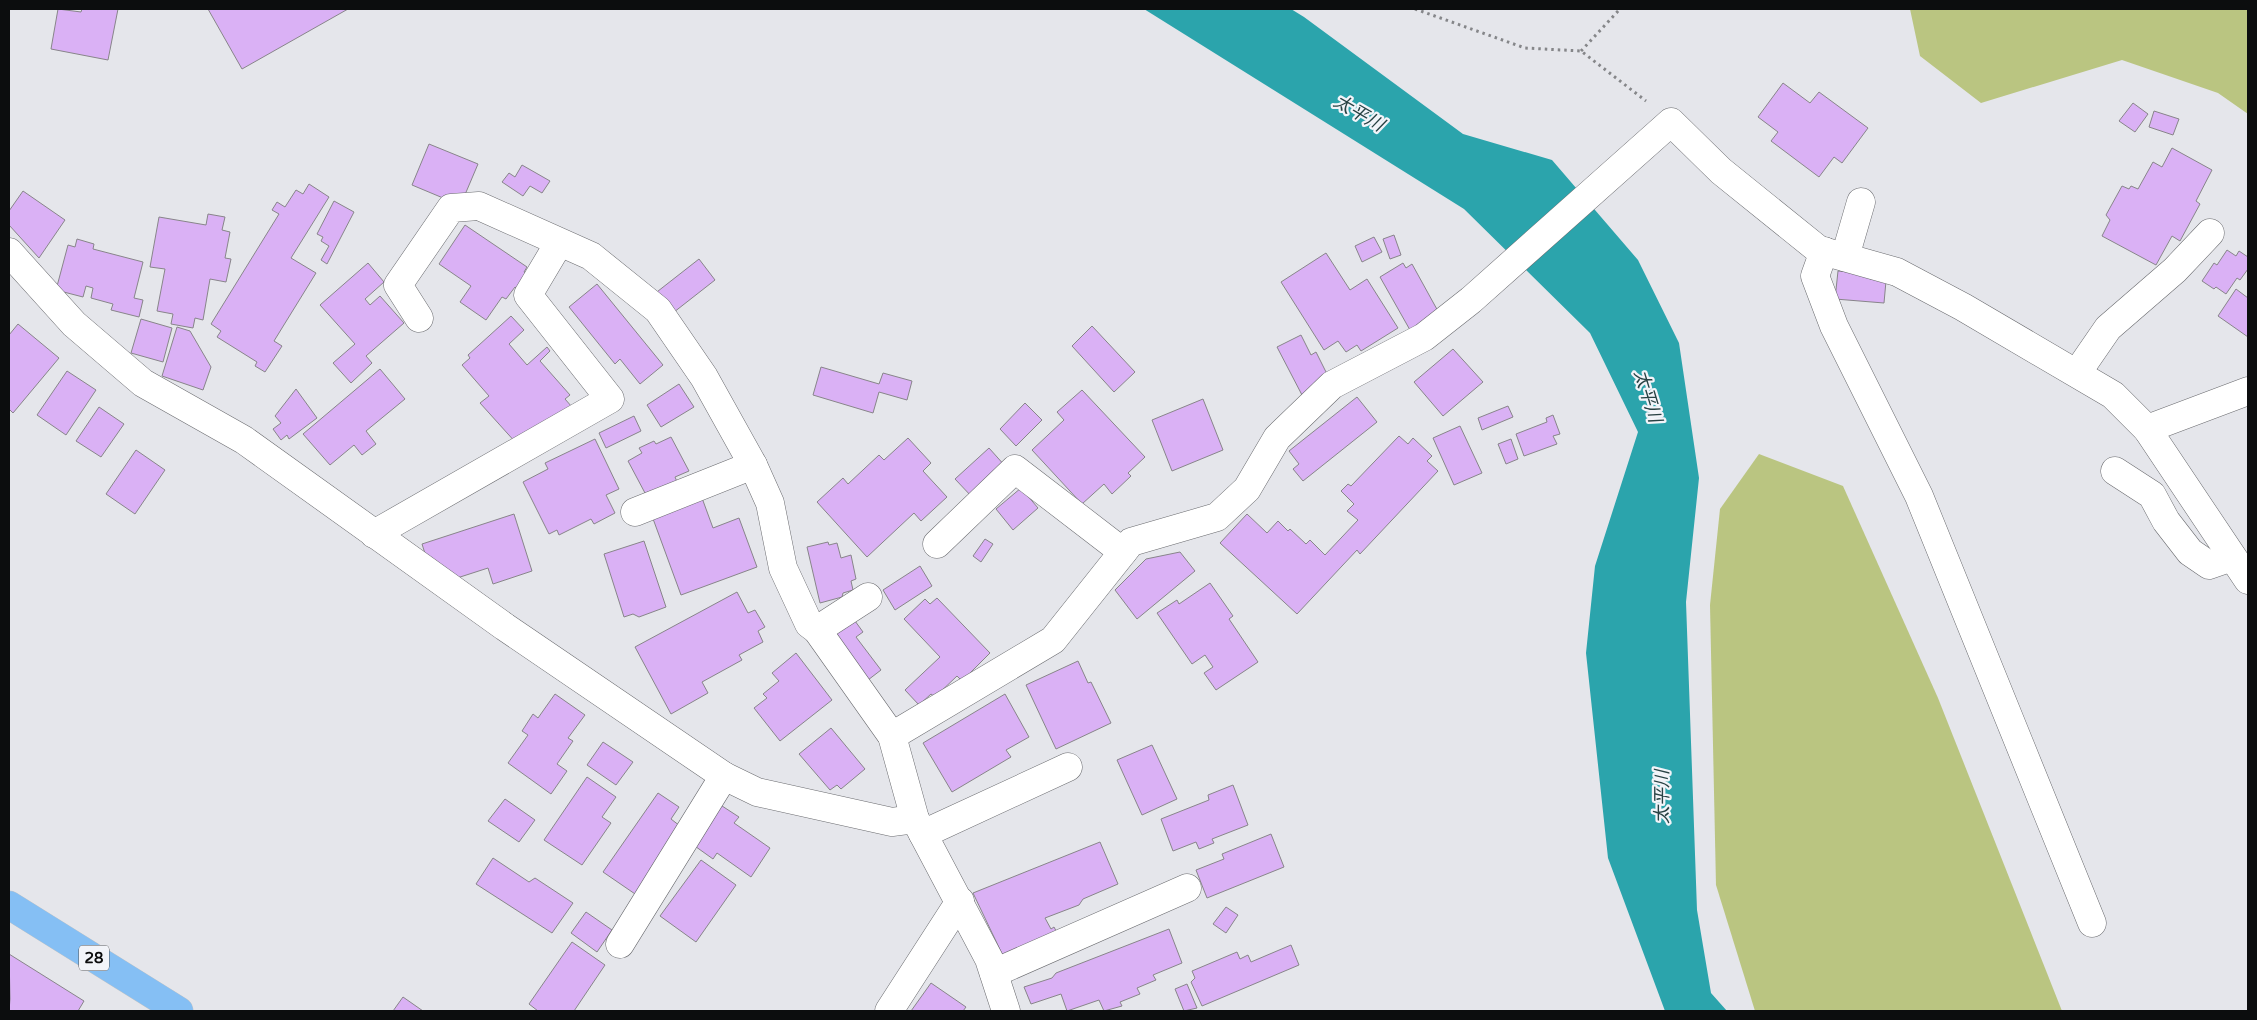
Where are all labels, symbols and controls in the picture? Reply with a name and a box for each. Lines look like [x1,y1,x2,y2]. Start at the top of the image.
water label: 太平川 [1330,90,1390,137]
water label: 太平川 [1630,367,1667,427]
water label: 太平川 [1651,768,1673,824]
road number: 28 [79,946,109,970]

